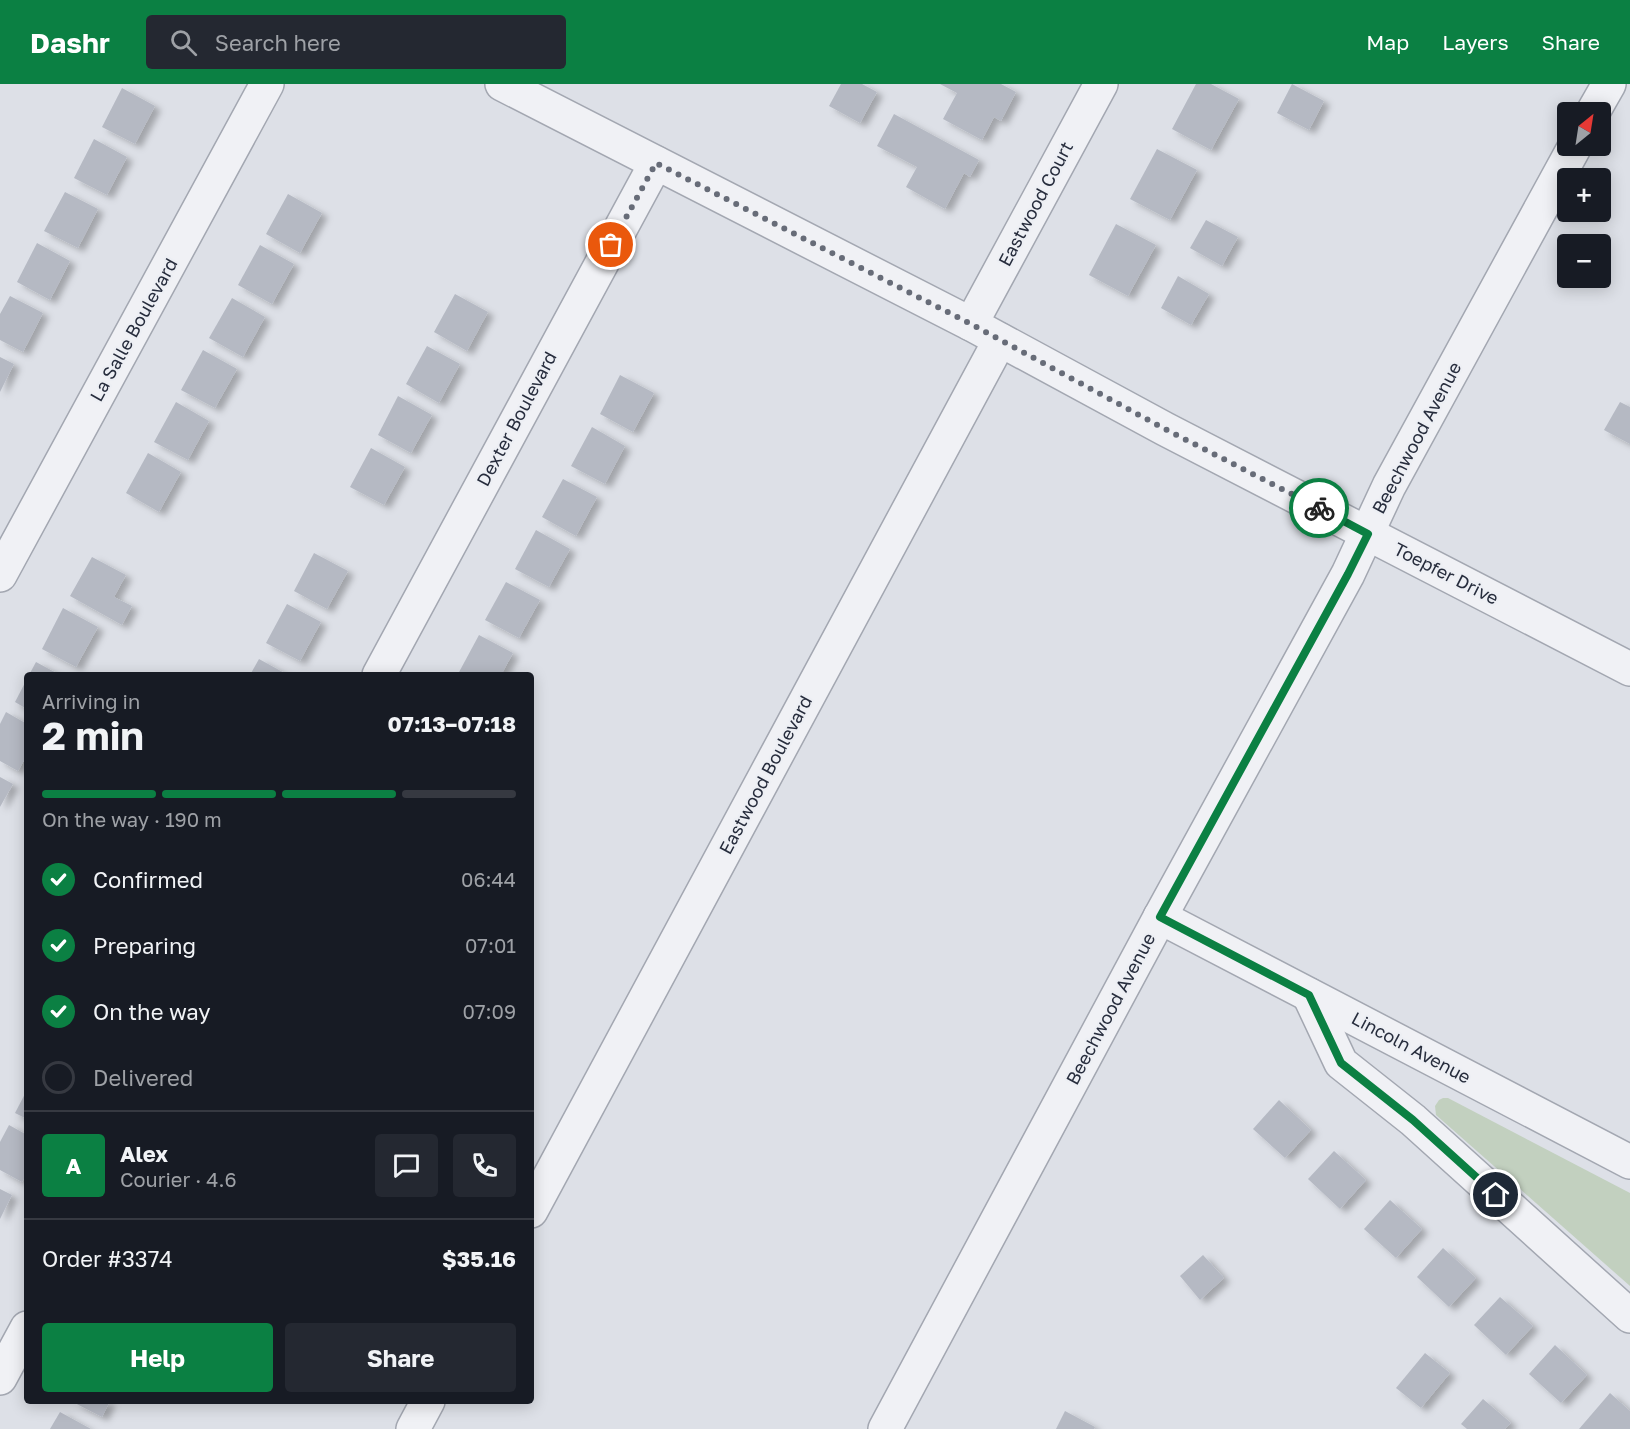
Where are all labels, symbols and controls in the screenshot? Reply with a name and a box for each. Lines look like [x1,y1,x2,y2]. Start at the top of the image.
search box [146,15,566,69]
text: Dashr [30,26,110,59]
icon: search [167,26,200,59]
text: Search here [215,29,341,56]
text: Map [1366,29,1409,55]
text: Layers [1442,29,1509,55]
text: Share [1542,29,1600,55]
north arrow [1557,102,1611,156]
map controls [1557,102,1611,288]
street label: Eastwood Court [993,137,1077,270]
button: + [1557,168,1611,222]
pin [585,219,636,270]
icon: bag [594,228,627,261]
button: − [1557,234,1611,288]
street label: La Salle Boulevard [85,254,182,405]
street label: Dexter Boulevard [471,348,561,490]
street label: Beechwood Avenue [1367,358,1465,517]
courier [1289,478,1349,538]
icon: bike [1303,492,1336,525]
street label: Toepfer Drive [1390,537,1503,609]
text: Arriving in [42,689,140,713]
street label: Eastwood Boulevard [714,691,816,858]
text: 07:13–07:18 [388,710,516,737]
text: 2 min [42,712,144,759]
text: On the way · 190 m [42,807,222,831]
icon: check [42,863,75,896]
text: Confirmed [93,866,203,893]
text: 06:44 [461,867,516,891]
icon: check [42,929,75,962]
street label: Beechwood Avenue [1061,929,1159,1088]
text: Preparing [93,932,196,959]
text: 07:01 [465,933,516,957]
icon: check [42,995,75,1028]
text: On the way [93,998,211,1025]
text: 07:09 [463,999,516,1023]
street label: Lincoln Avenue [1348,1007,1475,1088]
text: Delivered [93,1064,193,1091]
button: chat [375,1134,438,1197]
button: phone [453,1134,516,1197]
text: Alex [120,1140,168,1167]
text: A [66,1152,81,1179]
text: Courier · 4.6 [120,1167,237,1191]
pin [1470,1169,1521,1220]
icon: home [1479,1178,1512,1211]
text: Order #3374 [42,1245,173,1272]
text: $35.16 [442,1245,516,1272]
button: Help [42,1323,273,1392]
button: Share [285,1323,516,1392]

